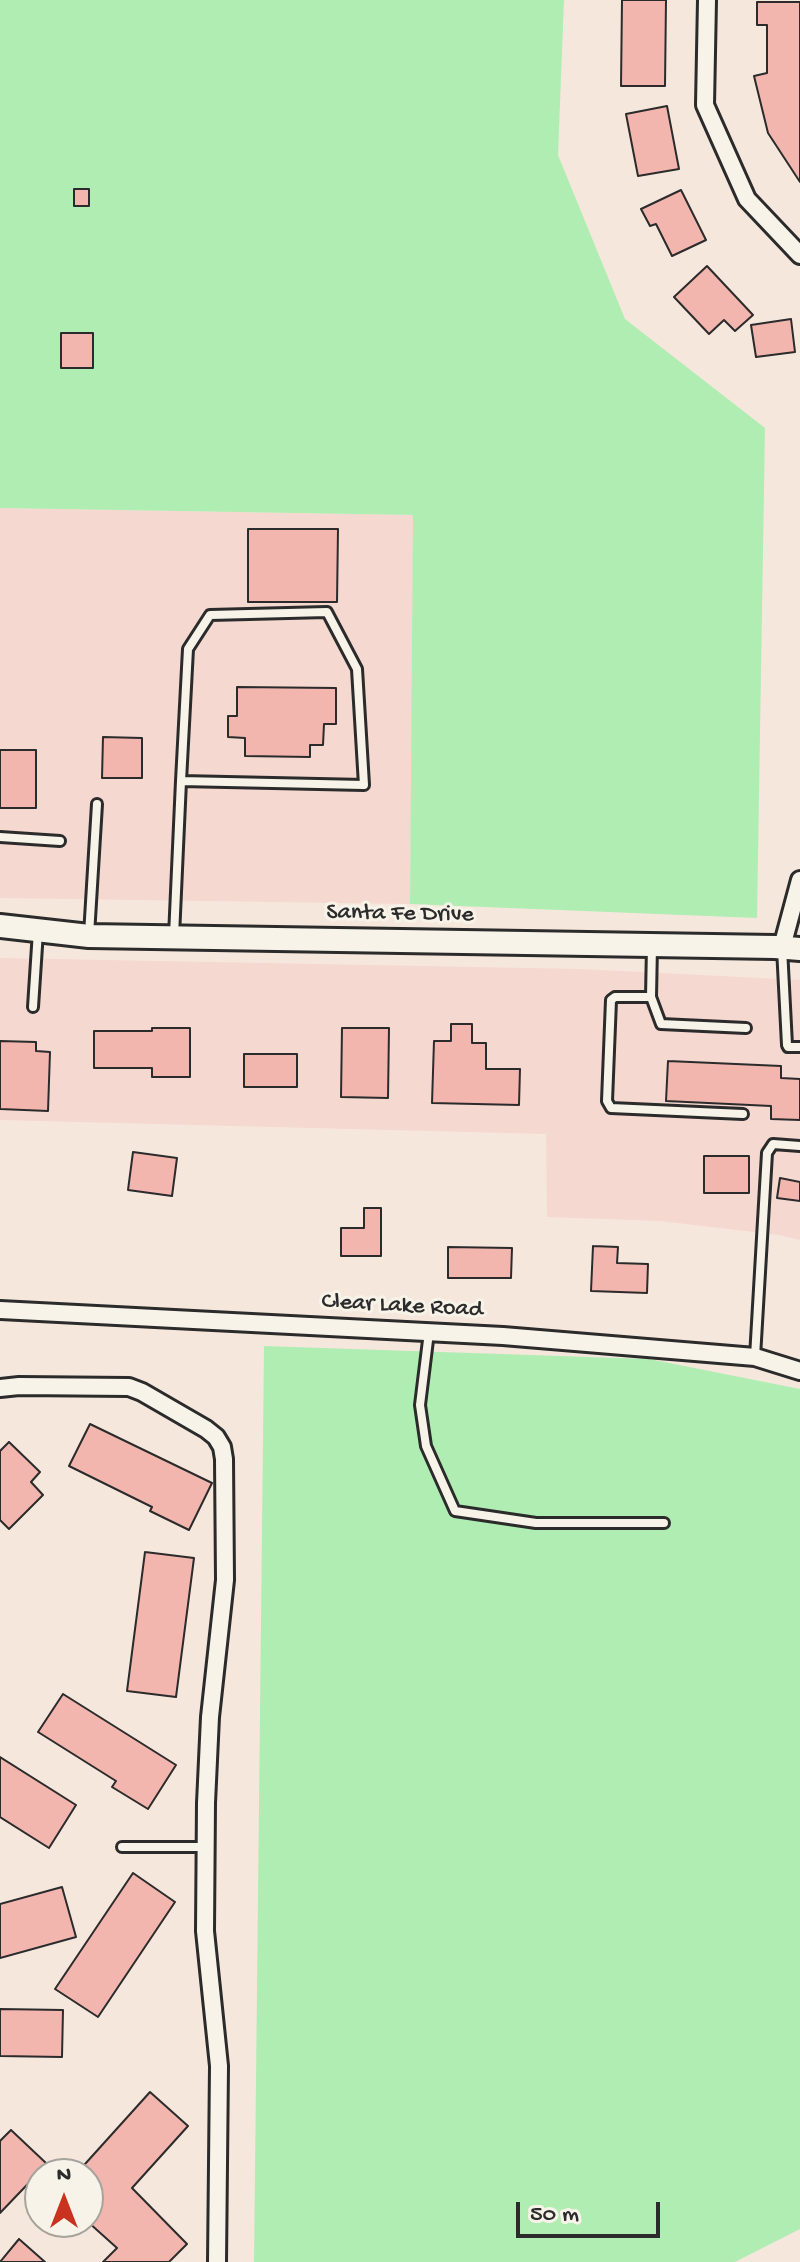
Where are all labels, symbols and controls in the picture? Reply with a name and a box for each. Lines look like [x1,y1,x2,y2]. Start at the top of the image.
street label: Santa Fe Drive [326,899,474,931]
street label: Clear Lake Road [321,1288,483,1326]
north arrow [24,2158,104,2238]
text: N [57,2163,71,2189]
scale bar [520,2186,664,2236]
text: 50 m [530,2201,579,2230]

